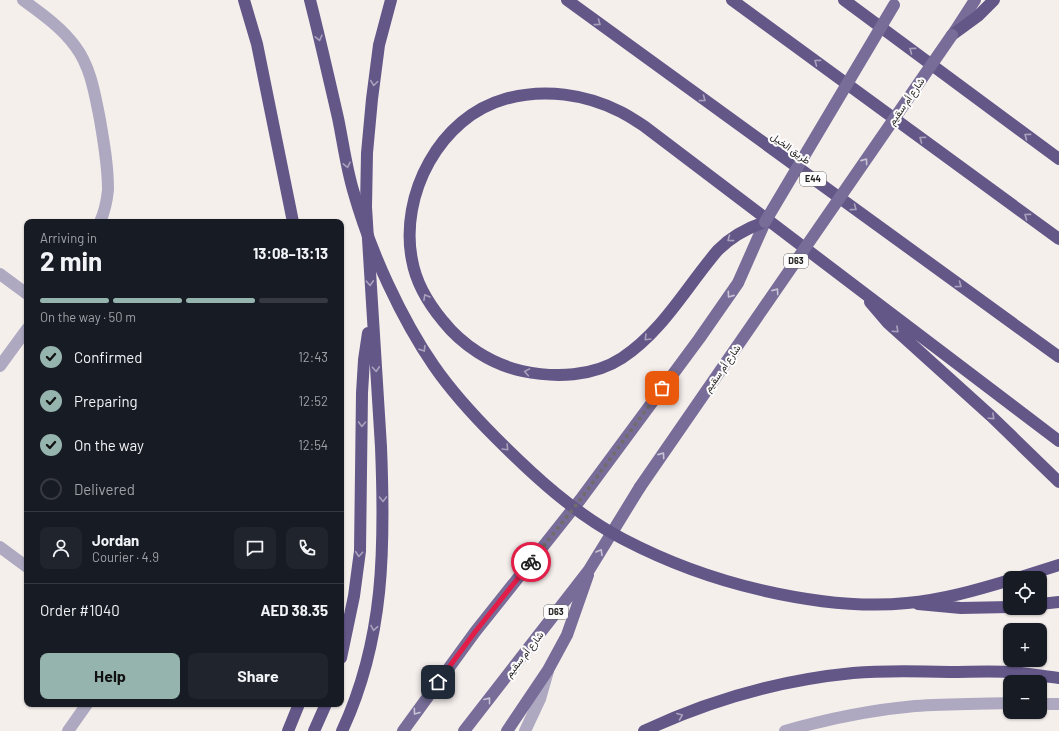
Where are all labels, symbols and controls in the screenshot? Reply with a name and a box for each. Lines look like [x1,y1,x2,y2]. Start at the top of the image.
one-way arrow [594,18,601,25]
one-way arrow [314,34,323,41]
one-way arrow [909,48,916,55]
one-way arrow [815,60,822,67]
street label: شارع أم سقيم [885,75,928,128]
one-way arrow [370,80,379,86]
one-way arrow [699,94,706,101]
street label: طريق الخيل [768,130,813,167]
one-way arrow [1025,134,1032,141]
one-way arrow [920,137,927,144]
one-way arrow [860,158,867,165]
one-way arrow [343,162,351,168]
road number: E44 [800,172,826,186]
one-way arrow [850,204,857,211]
one-way arrow [1025,213,1032,220]
text: Arriving in [40,230,97,246]
one-way arrow [728,234,735,241]
text: 13:08–13:13 [253,244,328,262]
text: 2 min [40,245,102,276]
road number: D63 [784,254,808,268]
one-way arrow [366,280,375,286]
one-way arrow [955,280,962,288]
one-way arrow [771,288,778,295]
one-way arrow [728,290,735,297]
one-way arrow [424,294,431,301]
text: On the way · 50 m [40,309,136,325]
one-way arrow [891,326,899,333]
one-way arrow [644,333,652,341]
street label: شارع أم سقيم [701,342,744,395]
one-way arrow [418,345,425,352]
icon: check [40,346,62,368]
text: Confirmed [74,348,142,366]
text: 12:43 [298,349,328,365]
one-way arrow [371,366,380,372]
one-way arrow [524,368,530,377]
pin [645,371,679,405]
icon: bag [651,377,673,399]
icon: check [40,390,62,412]
text: Preparing [74,392,138,410]
text: 12:52 [298,393,328,409]
one-way arrow [987,413,995,420]
one-way arrow [358,421,366,427]
icon: check [40,434,62,456]
text: On the way [74,436,144,454]
text: 12:54 [298,437,328,453]
one-way arrow [501,443,509,451]
one-way arrow [657,452,665,459]
text: Delivered [74,480,135,498]
one-way arrow [379,496,387,502]
button: person [40,527,82,569]
button: chat [234,527,276,569]
button: phone [286,527,328,569]
text: Jordan [92,531,139,549]
courier [511,542,551,582]
text: Courier · 4.9 [92,549,159,565]
one-way arrow [595,549,603,556]
one-way arrow [355,551,364,557]
icon: bike [520,551,542,573]
map controls [1003,571,1047,719]
button: locate [1003,571,1047,615]
text: Order #1040 [40,601,120,619]
text: AED 38.35 [260,601,328,619]
road number: D63 [544,605,568,619]
button: + [1003,623,1047,667]
one-way arrow [371,625,379,631]
street label: شارع أم سقيم [502,628,547,680]
button: Help [40,653,180,699]
button: Share [188,653,328,699]
pin [421,665,455,699]
icon: home [427,671,449,693]
button: − [1003,675,1047,719]
one-way arrow [483,698,490,705]
one-way arrow [414,708,421,715]
one-way arrow [677,712,684,720]

